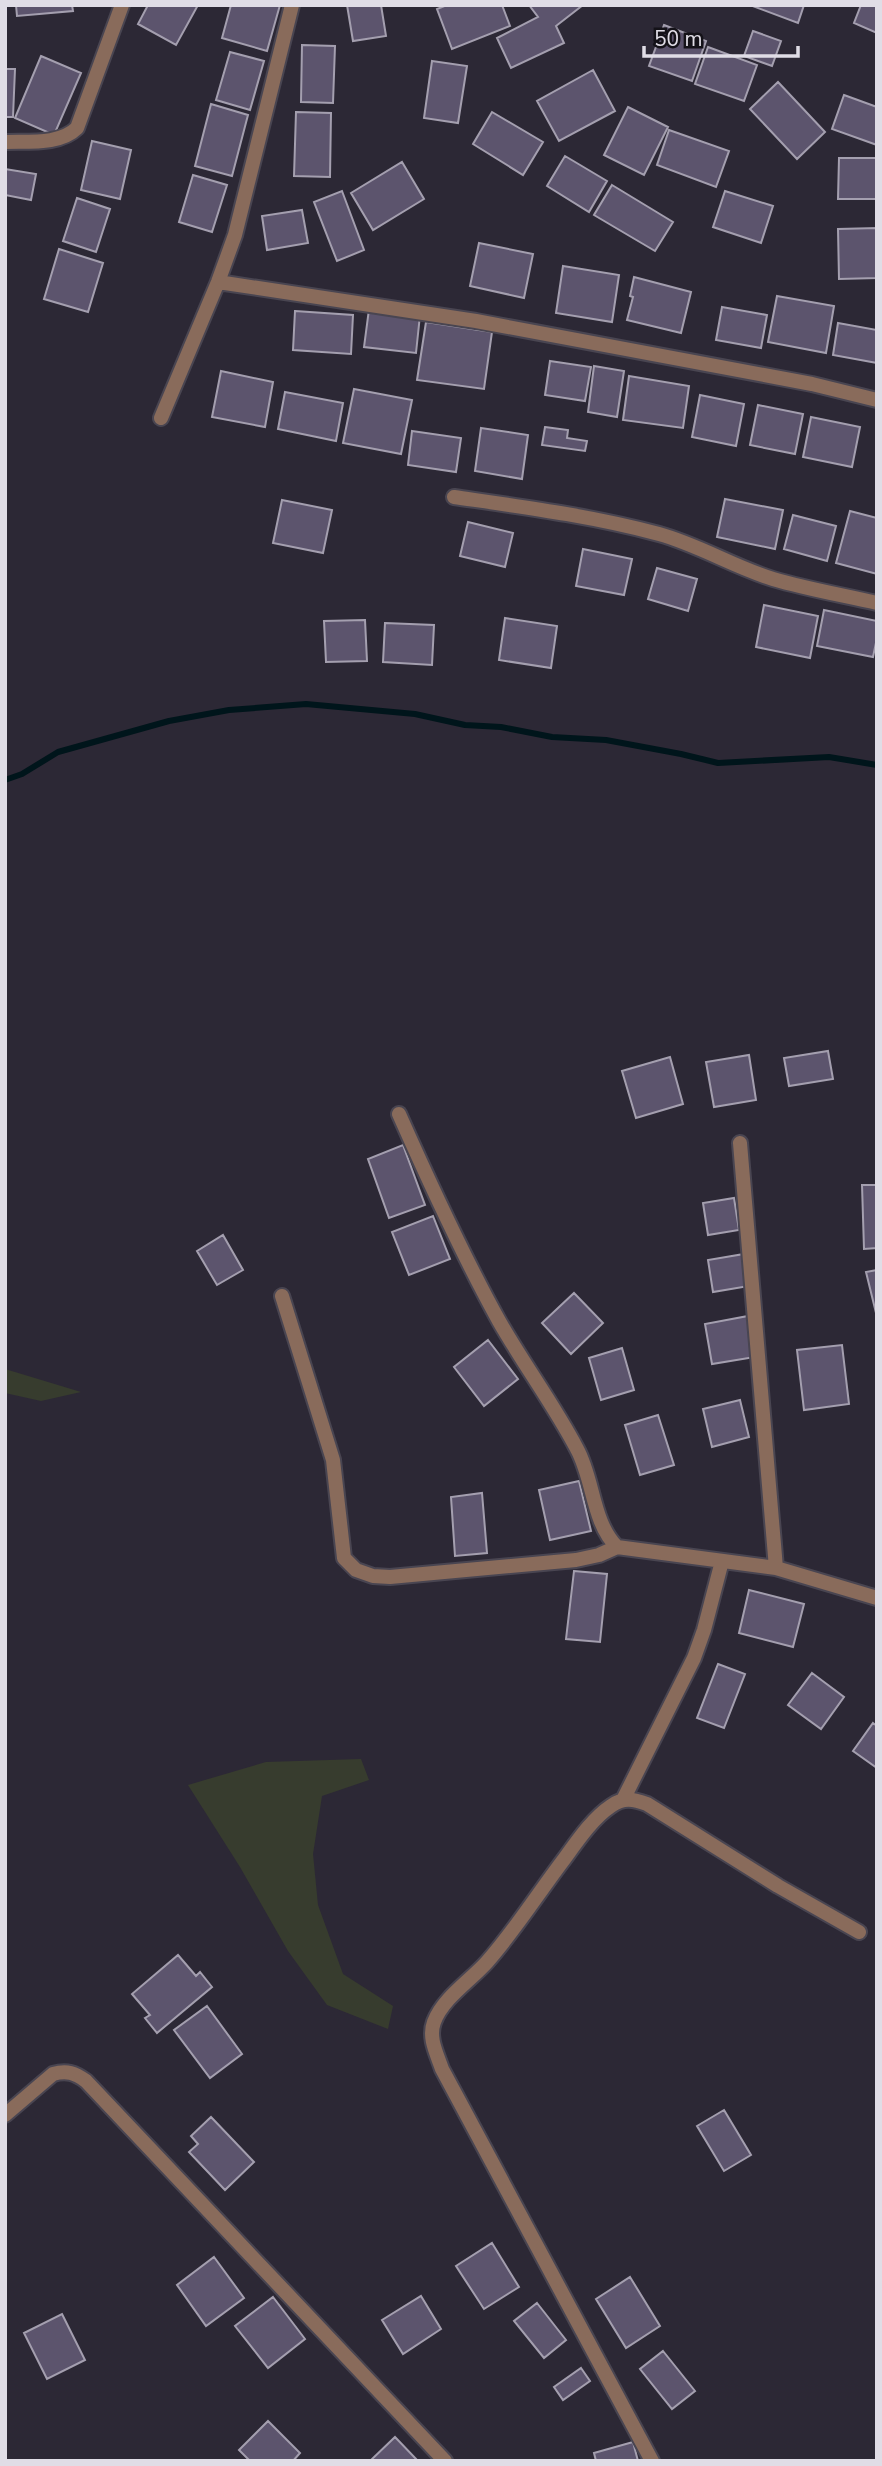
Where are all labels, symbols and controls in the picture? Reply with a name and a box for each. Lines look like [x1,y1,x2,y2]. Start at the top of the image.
scale bar [644,14,798,58]
text: 50 m [654,25,703,53]

